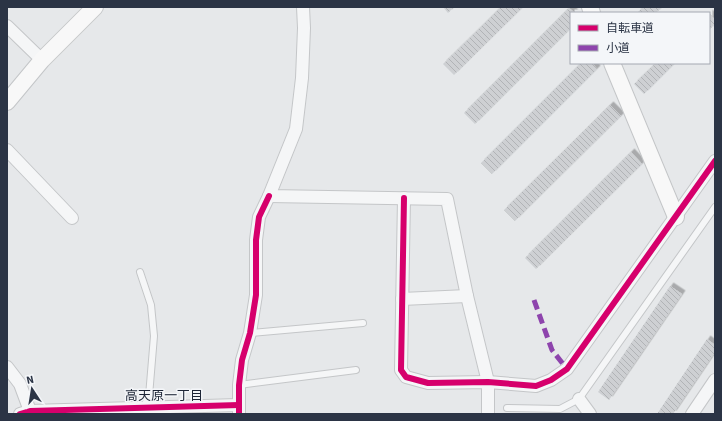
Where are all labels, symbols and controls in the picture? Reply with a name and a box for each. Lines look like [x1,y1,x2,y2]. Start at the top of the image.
legend [570,12,710,64]
text: 自転車道 [606,20,654,37]
text: 小道 [606,40,630,57]
north arrow [12,369,52,409]
text: N [25,372,35,388]
district label: 高天原一丁目 [125,387,203,405]

